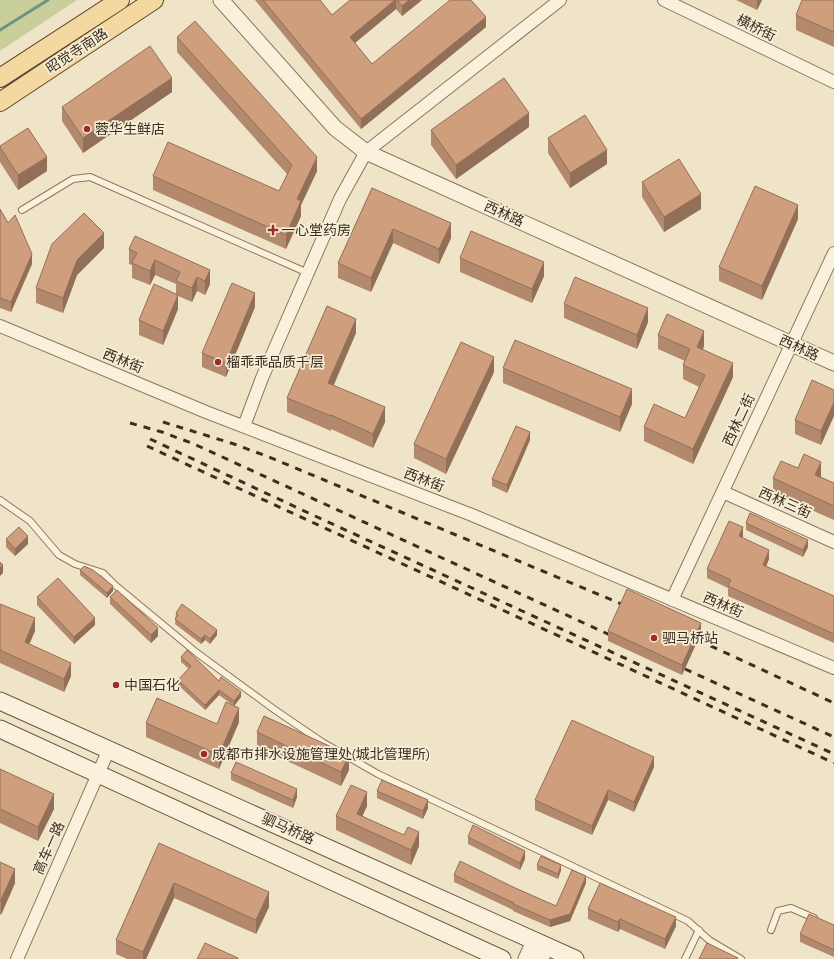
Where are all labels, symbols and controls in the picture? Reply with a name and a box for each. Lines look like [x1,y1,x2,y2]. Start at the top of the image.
street label: 横桥街 [733,11,779,45]
street label: 昭觉寺南路 [43,25,111,77]
place label: 蓉华生鲜店 [95,121,165,138]
marker: 蓉华生鲜店 [82,124,92,134]
street label: 西林路 [481,198,527,230]
place label: 一心堂药房 [281,222,351,239]
marker: 一心堂药房 [268,225,278,235]
street label: 西林路 [776,332,822,364]
street label: 西林街 [100,345,146,377]
place label: 榴乖乖品质千层 [226,354,324,371]
marker: 榴乖乖品质千层 [213,357,223,367]
street label: 西林二街 [719,391,759,449]
street label: 西林街 [401,465,447,495]
street label: 西林三街 [756,484,814,522]
street label: 西林街 [700,589,746,621]
place label: 驷马桥站 [662,630,718,647]
marker: 驷马桥站 [649,633,659,643]
place label: 中国石化 [124,677,180,694]
marker: 中国石化 [111,680,121,690]
place label: 成都市排水设施管理处(城北管理所) [212,746,430,763]
marker: 成都市排水设施管理处(城北管理所) [199,749,209,759]
street label: 驷马桥路 [259,810,317,848]
street label: 高车一路 [30,819,68,877]

